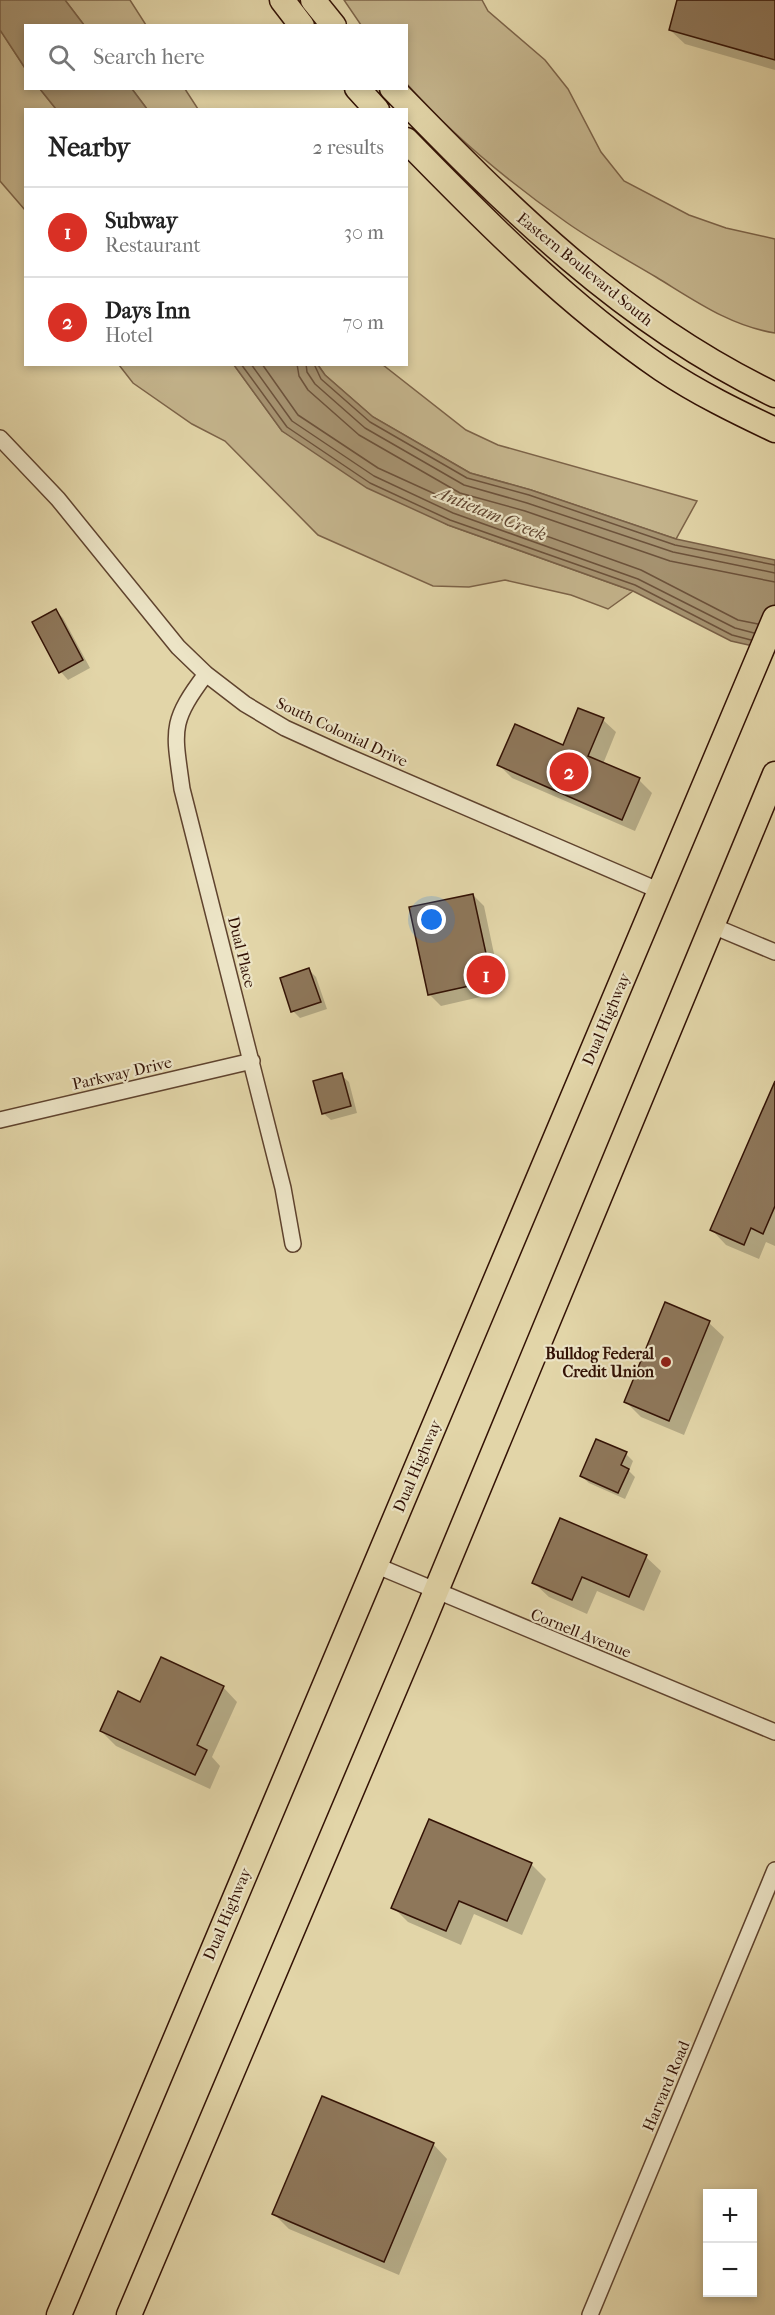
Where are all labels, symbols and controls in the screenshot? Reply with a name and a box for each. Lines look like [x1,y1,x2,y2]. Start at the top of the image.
search box [24,24,408,90]
icon: search [45,41,78,74]
text: Search here [93,44,205,70]
text: Nearby [48,132,130,163]
text: 2 results [313,136,384,159]
text: Subway [105,208,177,234]
street label: Eastern Boulevard South [513,208,657,330]
text: 1 [64,221,71,244]
text: 30 m [344,221,384,244]
text: Restaurant [105,234,201,257]
text: Days Inn [105,298,190,324]
text: 2 [62,311,73,334]
text: 70 m [342,311,384,334]
text: Hotel [105,324,153,347]
water label: Antietam Creek [431,481,550,546]
street label: South Colonial Drive [273,693,411,771]
pin: 2 [550,750,588,794]
your location [417,905,446,934]
street label: Dual Place [224,914,260,990]
pin: 1 [466,952,506,998]
street label: Dual Highway [578,970,634,1068]
street label: Parkway Drive [70,1052,174,1094]
place label: Bulldog Federal Credit Union [545,1344,655,1381]
marker: Bulldog Federal Credit Union [659,1355,673,1369]
street label: Dual Highway [389,1417,445,1515]
street label: Cornell Avenue [528,1604,634,1662]
street label: Dual Highway [199,1865,255,1963]
street label: Harvard Road [638,2038,694,2134]
map controls [703,2189,757,2297]
button: + [703,2189,757,2243]
button: − [703,2243,757,2297]

